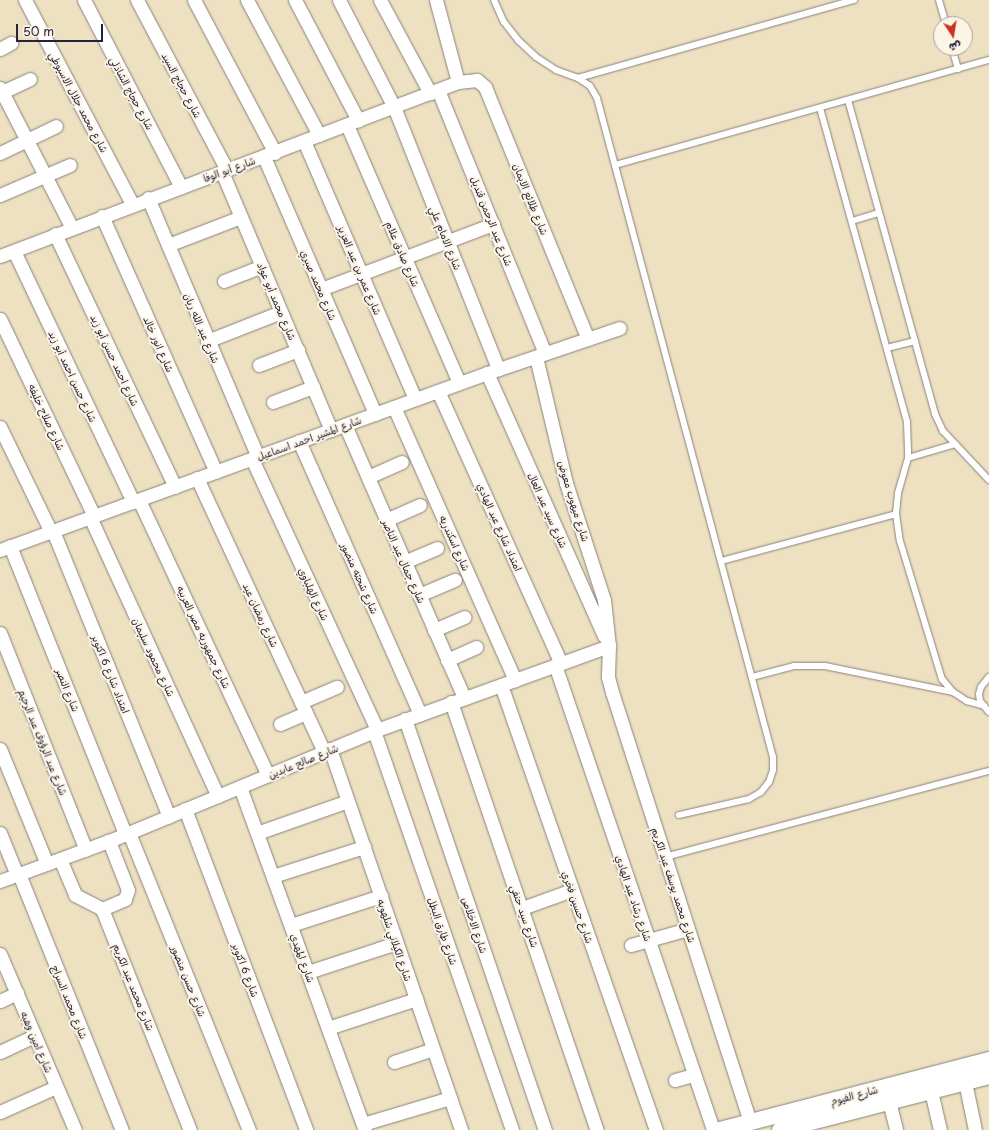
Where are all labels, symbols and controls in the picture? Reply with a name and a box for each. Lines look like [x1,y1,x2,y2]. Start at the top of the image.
scale bar [18,16,105,42]
north arrow [933,16,973,56]
text: 50 m [23,22,54,40]
text: ش [948,38,963,57]
street label: شارع محمد جلال الاسيوطي [47,50,111,154]
street label: شارع حجاج السيد [160,50,204,120]
street label: شارع حجاج الشاذلي [108,54,156,132]
street label: شارع أبو الوفا [201,154,257,184]
street label: شارع طلائع الايمان [511,161,551,237]
street label: شارع عبد الرحمن قنديل [469,174,515,268]
street label: شارع الامام علي [428,204,464,272]
street label: شارع صادق علام [384,219,422,289]
street label: شارع عمر بن عبد العزيز [336,224,384,316]
street label: شارع محمد صبري [299,248,339,322]
street label: شارع محمد أبو عواد [255,260,299,342]
street label: شارع عبد الله ريان [182,291,222,365]
street label: شارع احمد حسن أبو زيد [89,312,141,408]
street label: شارع انور خالد [141,314,177,374]
street label: شارع حسن احمد أبو زيد [47,328,99,424]
street label: شارع صلاح خليفه [26,382,68,452]
street label: شارع المشير احمد اسماعيل [255,414,363,462]
street label: شارع ميهوب معوض [556,459,592,543]
street label: شارع سيد عبد العال [526,471,570,549]
street label: امتداد شارع عبد الهادي [475,481,525,573]
street label: شارع اسكندريه [437,513,473,573]
street label: شارع جمال عبد الناصر [380,517,428,605]
street label: شارع شحته منصور [339,540,381,616]
street label: شارع الهلباوي [297,566,331,622]
street label: شارع رمضان عيد [241,581,281,649]
street label: شارع جمهوريه مصر العربيه [175,584,233,690]
street label: شارع محمود سليمان [131,616,177,698]
street label: امتداد شارع 6 اكتوبر [90,633,132,715]
street label: شارع النصر [54,667,82,713]
street label: شارع عبد الرؤوف عبد الرحيم [16,687,70,797]
street label: شارع صالح عابدين [266,742,340,780]
street label: شارع محمد يوسف عبد الكريم [650,826,698,944]
street label: شارع رشاد عبد الهادي [614,853,654,943]
street label: شارع حسين فخري [560,869,596,945]
street label: شارع سيد حنفي [509,883,541,949]
street label: شارع الاخلاص [460,895,490,955]
street label: شارع طارق البطل [426,896,460,966]
street label: شارع الكيلاني شلهوبه [375,897,415,983]
street label: شارع المهدي [289,932,317,984]
street label: شارع محمد عبد الكريم [111,942,157,1032]
street label: شارع 6 اكتوبر [230,942,262,998]
street label: شارع حسن منصور [169,944,209,1018]
street label: شارع محمد السراج [50,963,90,1041]
street label: شارع امين وهبه [19,1010,55,1074]
street label: شارع الفيوم [829,1083,879,1107]

